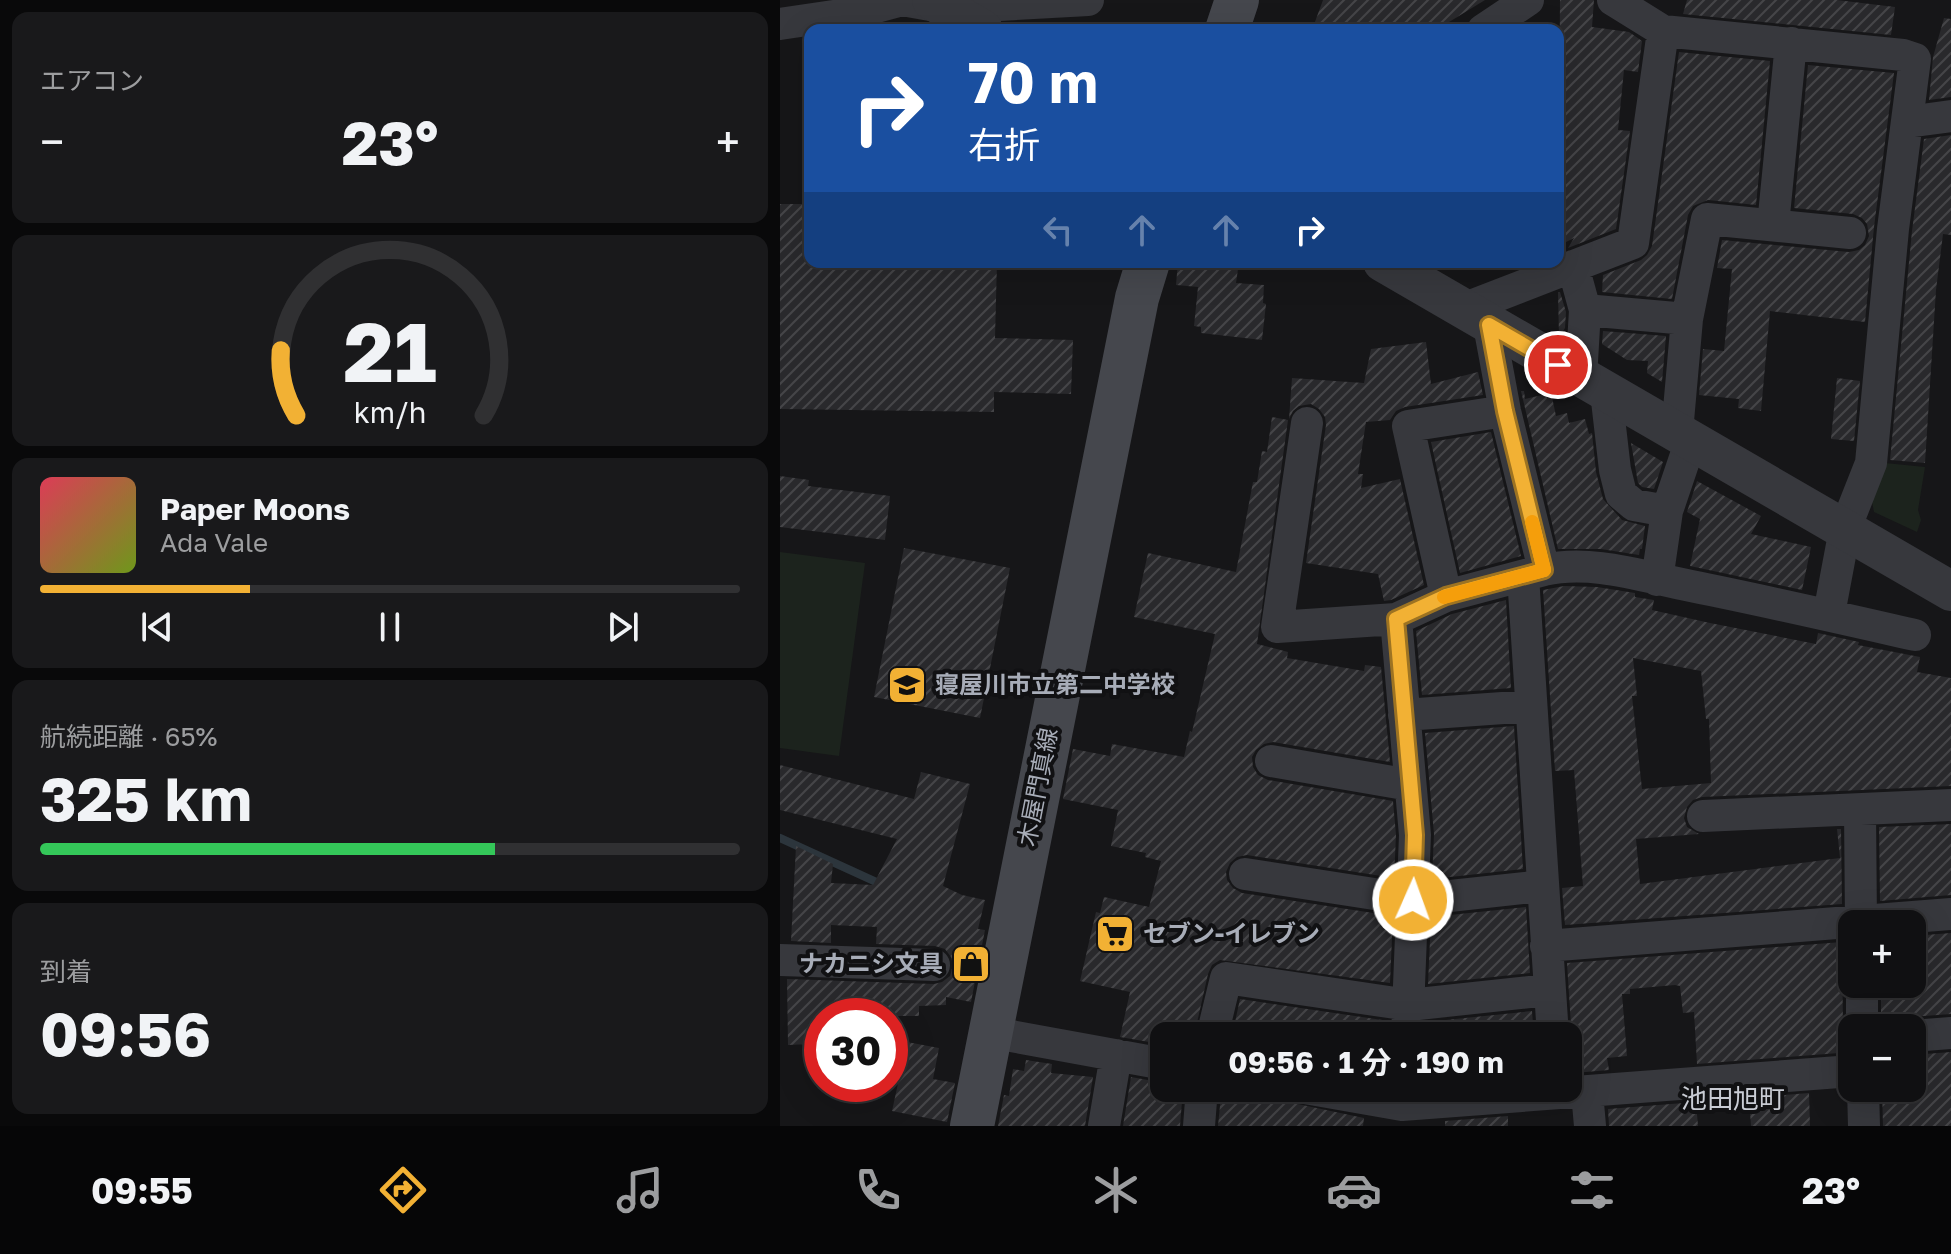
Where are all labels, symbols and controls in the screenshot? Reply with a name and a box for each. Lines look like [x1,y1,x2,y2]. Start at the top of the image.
text: 70 m [968,48,1098,115]
icon: right [836,56,940,160]
text: エアコン [40,65,144,96]
text: 23° [342,106,438,178]
text: − [40,115,64,168]
text: + [716,115,740,168]
text: 右折 [968,123,1040,166]
icon: left [1036,208,1080,252]
icon: ahead [1120,208,1164,252]
icon: ahead [1204,208,1248,252]
icon: right [1288,208,1332,252]
text: 21 [343,300,437,400]
pin [1524,331,1592,399]
icon: arrive [1536,343,1580,387]
text: km/h [354,395,426,429]
text: Paper Moons [160,491,350,527]
text: Ada Vale [160,527,268,558]
icon: previous [135,605,179,649]
icon: pause [368,605,412,649]
icon: next [601,605,645,649]
school or university icon: 寝屋川市立第二中学校 [886,664,928,706]
place label: 寝屋川市立第二中学校 [935,669,1175,698]
text: 航続距離 · 65% [40,721,217,752]
street label: 木屋門真線 [1011,725,1062,848]
text: 325 km [40,762,252,834]
position arrow [1371,858,1455,942]
map controls [1838,910,1926,1102]
button: + [1838,910,1926,998]
supermarket icon: セブン-イレブン [1094,913,1136,955]
place label: セブン-イレブン [1143,918,1320,947]
shop icon: ナカニシ文具 [950,943,992,985]
place label: ナカニシ文具 [799,948,943,977]
text: 到着 [40,956,92,987]
text: 09:56 [40,997,211,1069]
speed limit sign: 30 [804,998,908,1102]
button: − [1838,1014,1926,1102]
text: 09:56 · 1 分 · 190 m [1228,1044,1504,1080]
district label: 池田旭町 [1681,1083,1785,1114]
icon: directions [375,1162,431,1218]
icon: music [612,1162,668,1218]
icon: phone [850,1162,906,1218]
icon: climate [1088,1162,1144,1218]
icon: car [1326,1162,1382,1218]
icon: filters [1564,1162,1620,1218]
text: 09:55 [91,1169,193,1212]
text: 23° [1802,1169,1860,1212]

